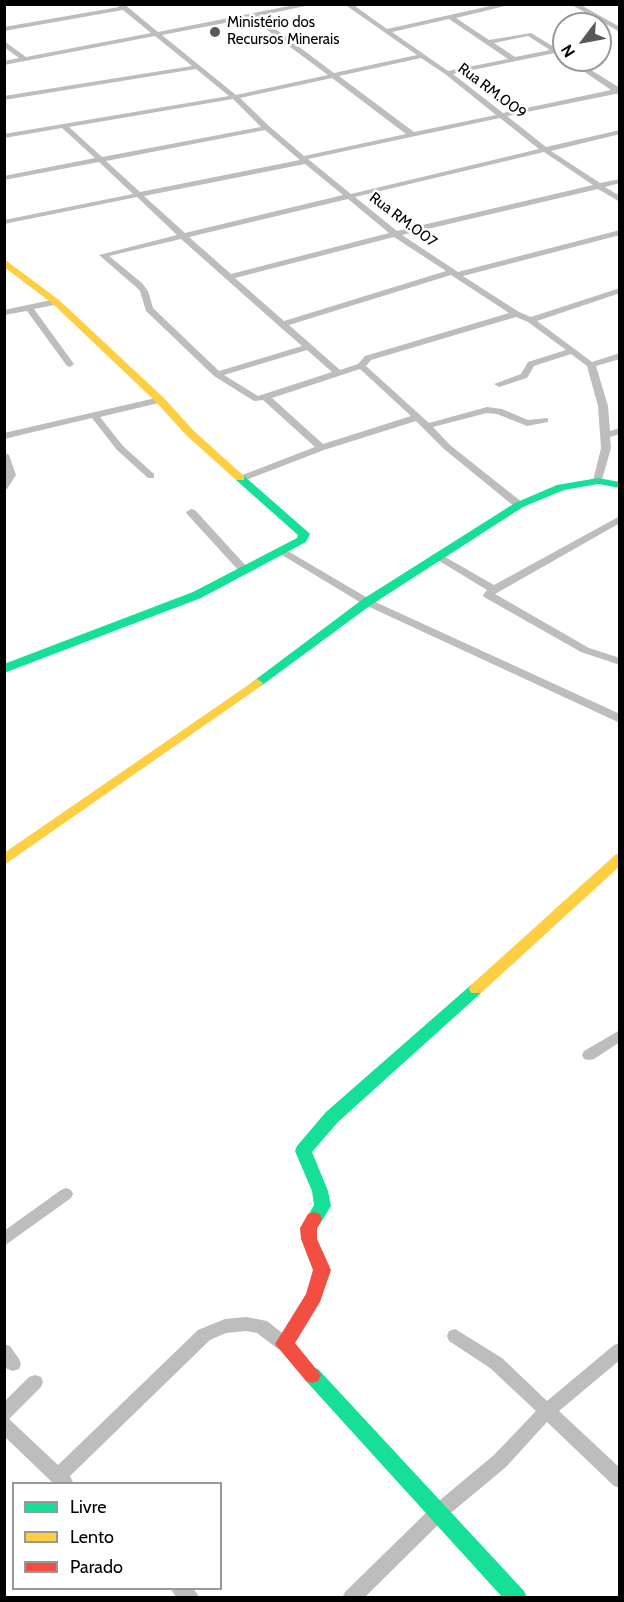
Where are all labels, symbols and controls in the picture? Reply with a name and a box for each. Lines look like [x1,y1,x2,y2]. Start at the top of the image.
north arrow [552,12,612,72]
place label: Ministério dos Recursos Minerais [227,14,339,49]
marker: Ministério dos Recursos Minerais [208,25,222,39]
text: N [557,41,579,61]
street label: Rua RM.009 [454,59,530,123]
street label: Rua RM.007 [366,189,440,251]
legend [12,1482,222,1590]
text: Livre [70,1496,106,1518]
text: Lento [70,1526,114,1548]
text: Parado [70,1556,123,1578]

